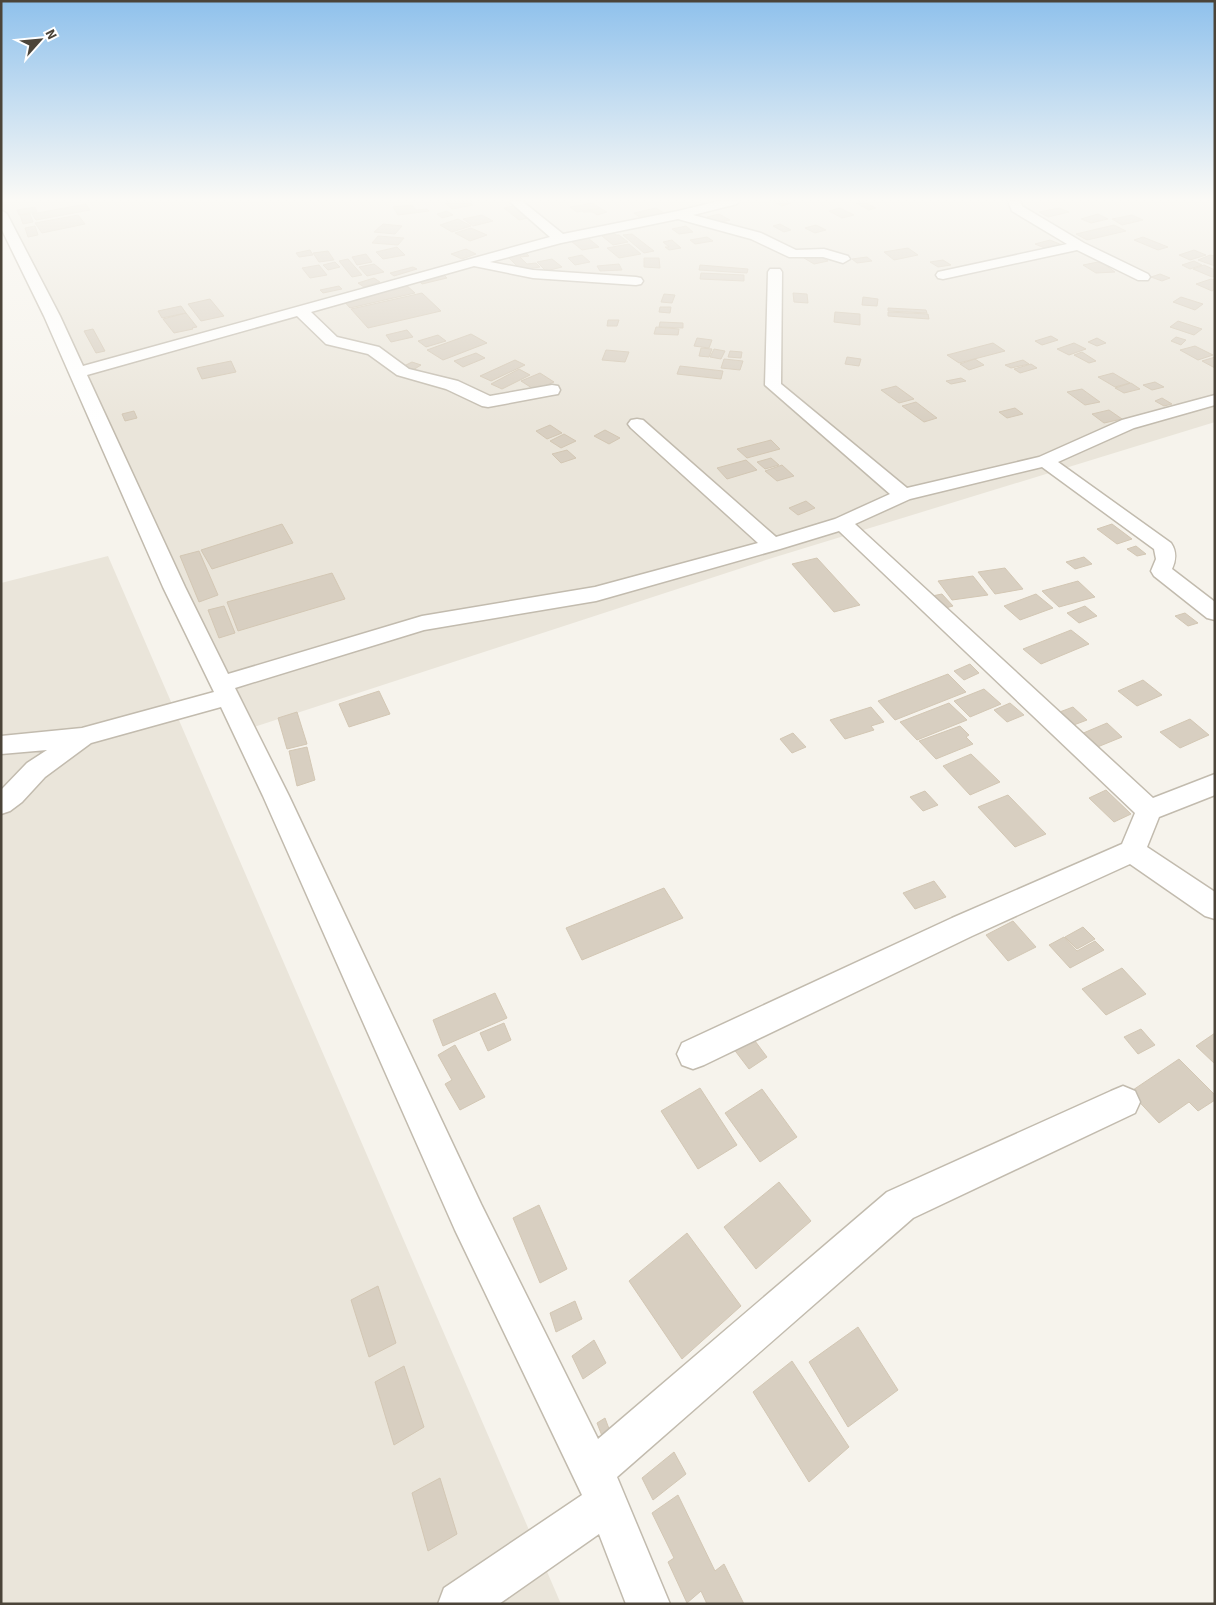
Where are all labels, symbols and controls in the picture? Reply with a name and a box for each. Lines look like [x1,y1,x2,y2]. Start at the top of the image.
north arrow [15,15,65,65]
text: N [40,26,62,43]

